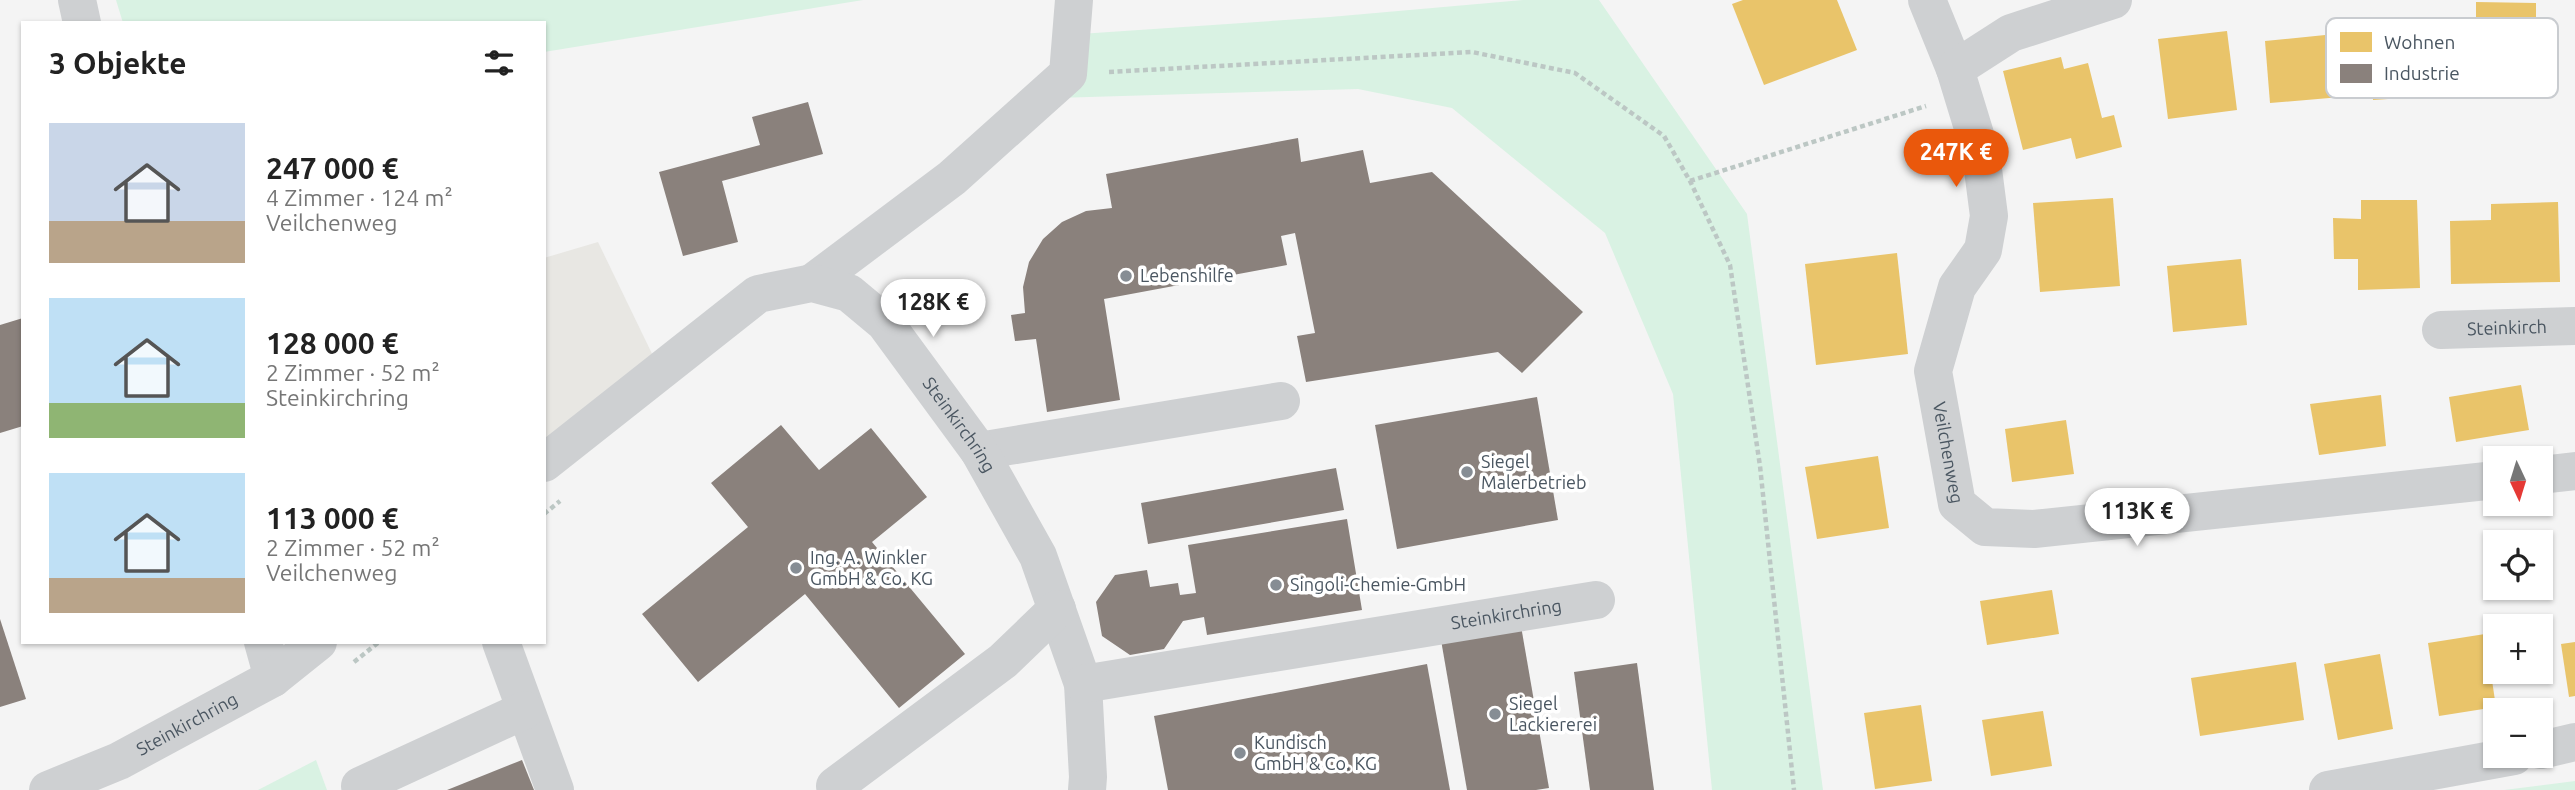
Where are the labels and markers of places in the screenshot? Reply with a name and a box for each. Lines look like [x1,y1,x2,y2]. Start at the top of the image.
pin: 247K € [1899,130,2013,189]
place label: Lebenshilfe [1140,265,1234,285]
marker: Lebenshilfe [1118,268,1134,284]
pin: 128K € [876,280,990,339]
place label: Siegel Malerbetrieb [1481,451,1587,492]
marker: Siegel Malerbetrieb [1459,464,1475,480]
pin: 113K € [2080,489,2194,548]
place label: Ing. A. Winkler GmbH & Co. KG [810,547,933,588]
marker: Ing. A. Winkler GmbH & Co. KG [788,560,804,576]
place label: Singoli-Chemie-GmbH [1290,574,1466,594]
marker: Singoli-Chemie-GmbH [1268,577,1284,593]
place label: Siegel Lackiererei [1509,693,1597,734]
marker: Siegel Lackiererei [1487,706,1503,722]
place label: Kundisch GmbH & Co. KG [1254,732,1377,773]
marker: Kundisch GmbH & Co. KG [1232,745,1248,761]

